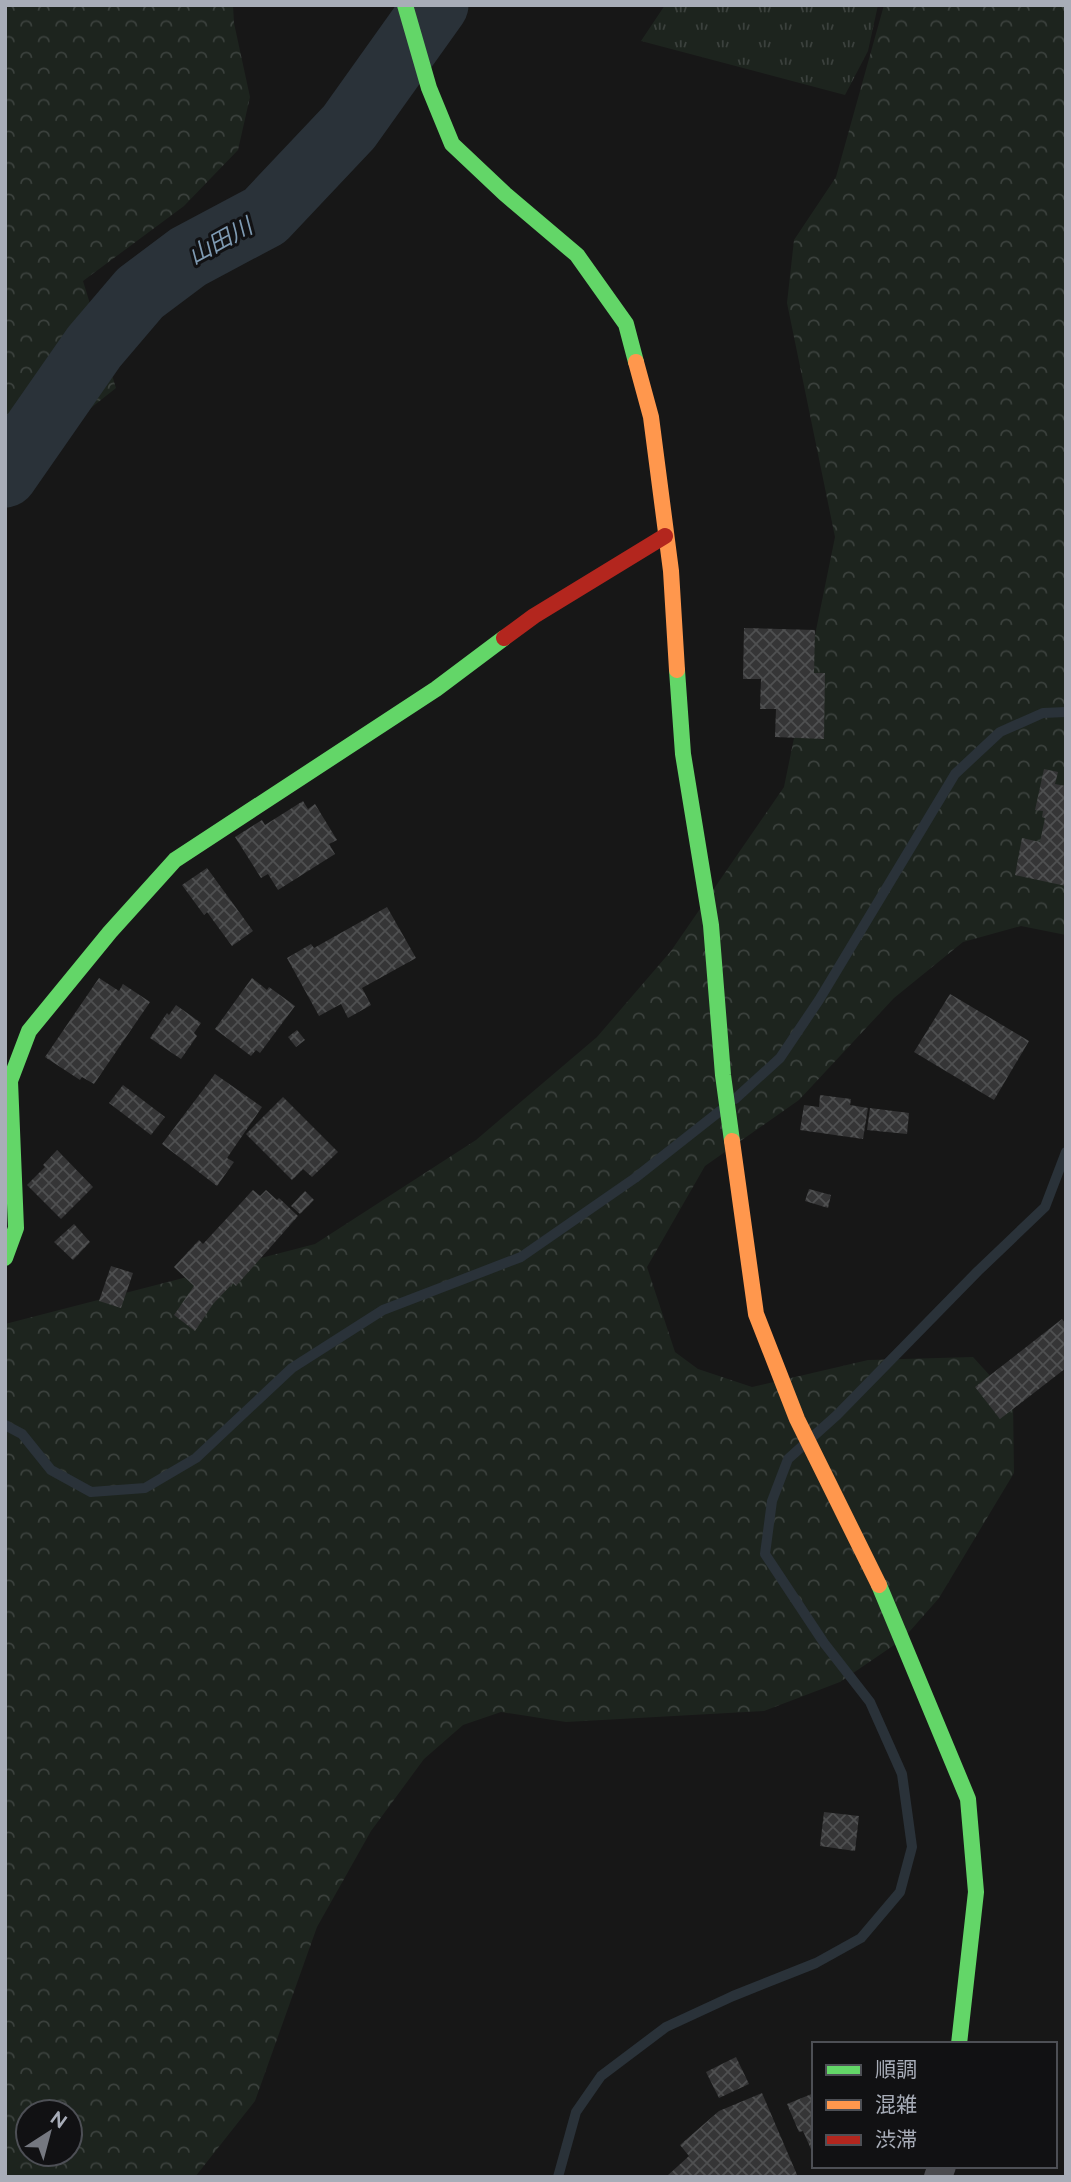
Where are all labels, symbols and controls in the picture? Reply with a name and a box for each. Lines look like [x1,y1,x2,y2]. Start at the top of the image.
water label: 山田川 [183,211,259,269]
legend [812,2042,1057,2168]
text: 順調 [875,2057,917,2082]
text: 混雑 [875,2092,917,2117]
north arrow [14,2098,84,2168]
text: N [47,2106,71,2132]
text: 渋滞 [875,2127,917,2152]

